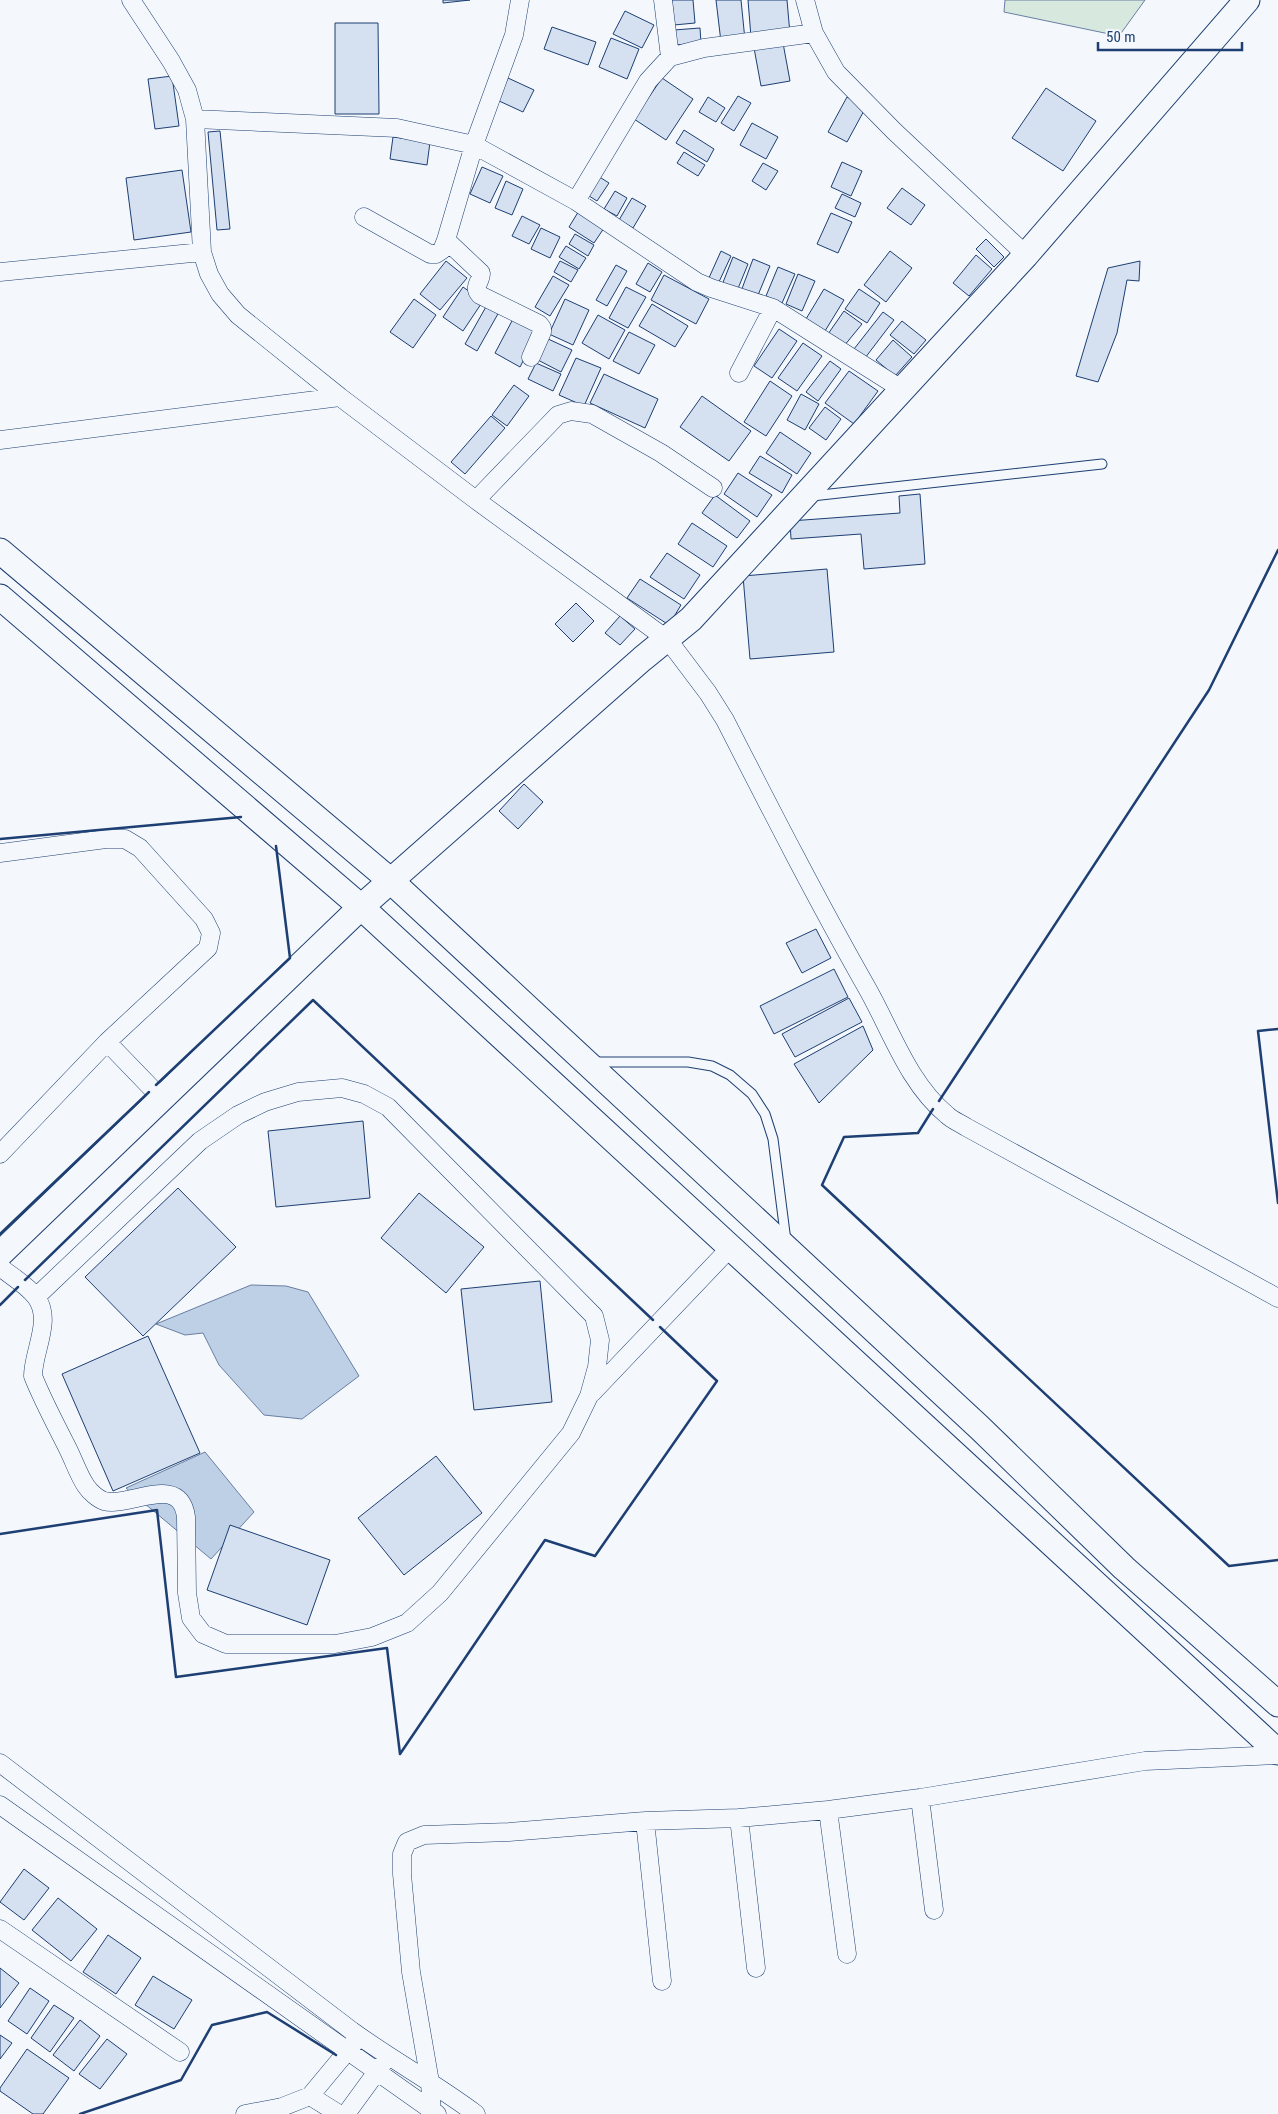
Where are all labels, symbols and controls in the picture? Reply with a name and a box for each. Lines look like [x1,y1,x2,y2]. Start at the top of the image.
scale bar [1098,20,1242,52]
text: 50 m [1106,28,1136,46]

